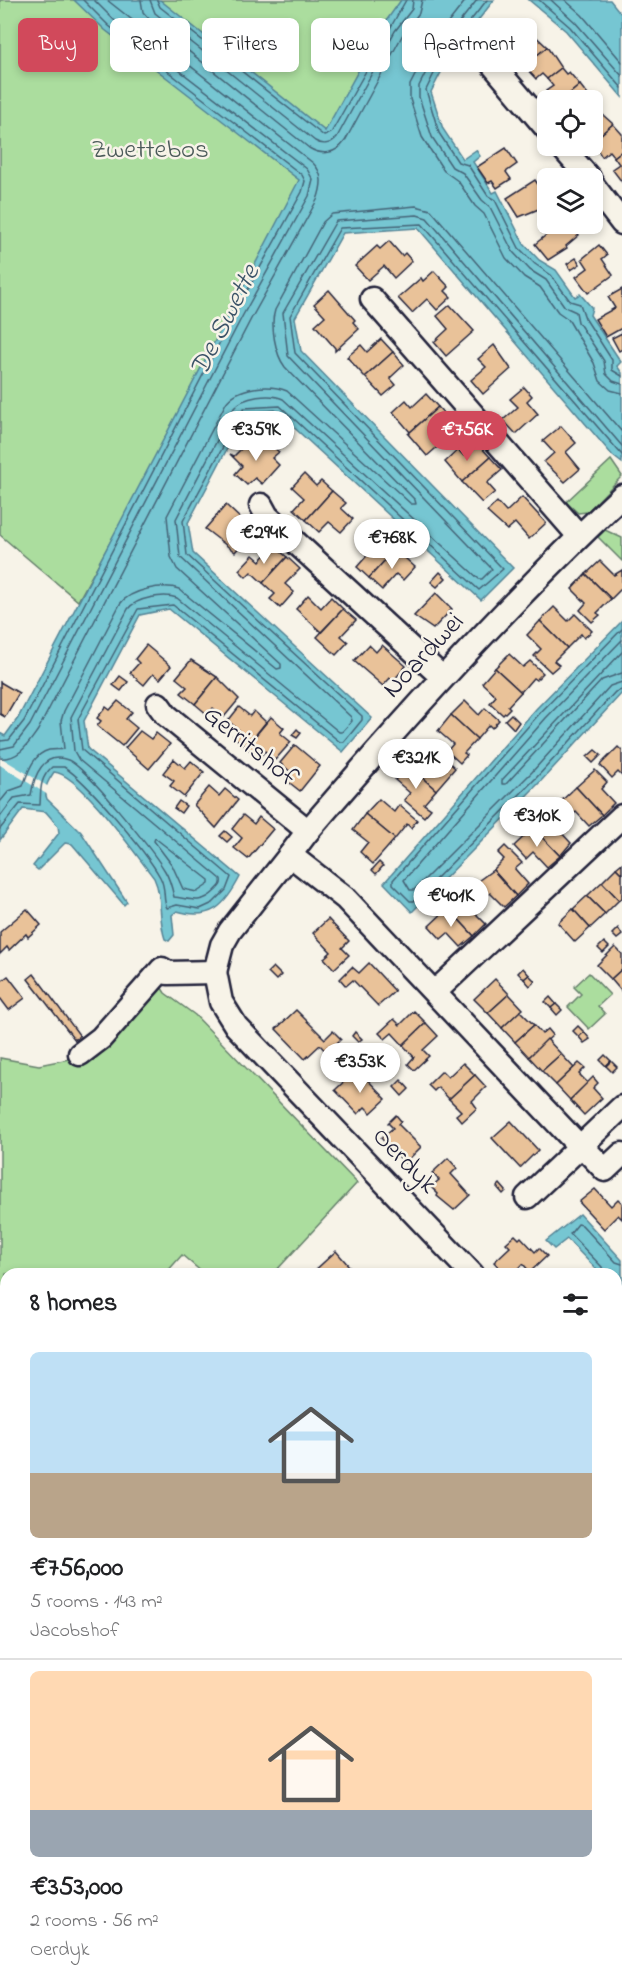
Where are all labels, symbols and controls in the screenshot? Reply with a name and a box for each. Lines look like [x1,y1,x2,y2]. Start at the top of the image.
chip: Buy [18,18,98,72]
chip: Rent [110,18,190,72]
chip: Filters [202,18,299,72]
chip: New [311,18,390,72]
chip: Apartment [402,18,537,72]
map controls [537,90,603,234]
button: locate [537,90,603,156]
park label: Zwettebos [91,131,209,170]
button: layers [537,168,603,234]
water label: De Swette [180,257,272,384]
pin: €359K [214,411,298,462]
pin: €756K [425,411,509,462]
text: €359K [231,416,281,445]
text: €756K [441,416,493,445]
pin: €294K [222,514,306,565]
text: €294K [240,519,288,548]
pin: €768K [350,519,434,570]
text: €768K [368,524,416,553]
street label: Noardwei [374,604,474,708]
street label: Gerritshof [194,696,306,798]
pin: €321K [374,739,458,790]
text: €321K [392,744,440,773]
pin: €310K [495,797,579,848]
text: €310K [514,802,560,831]
pin: €401K [409,877,493,928]
text: €401K [428,882,474,911]
pin: €353K [318,1043,402,1094]
text: €353K [334,1048,386,1077]
street label: Oerdyk [362,1119,446,1204]
text: 8 homes [30,1285,117,1323]
icon: filters [559,1288,592,1321]
icon: home [257,1391,365,1499]
text: €756,000 [30,1550,123,1588]
text: 5 rooms · 143 m² [30,1588,163,1617]
text: Jacobshof [30,1617,119,1646]
icon: home [257,1710,365,1818]
text: €353,000 [30,1869,123,1907]
text: 2 rooms · 56 m² [30,1907,159,1936]
text: Oerdyk [30,1936,89,1965]

